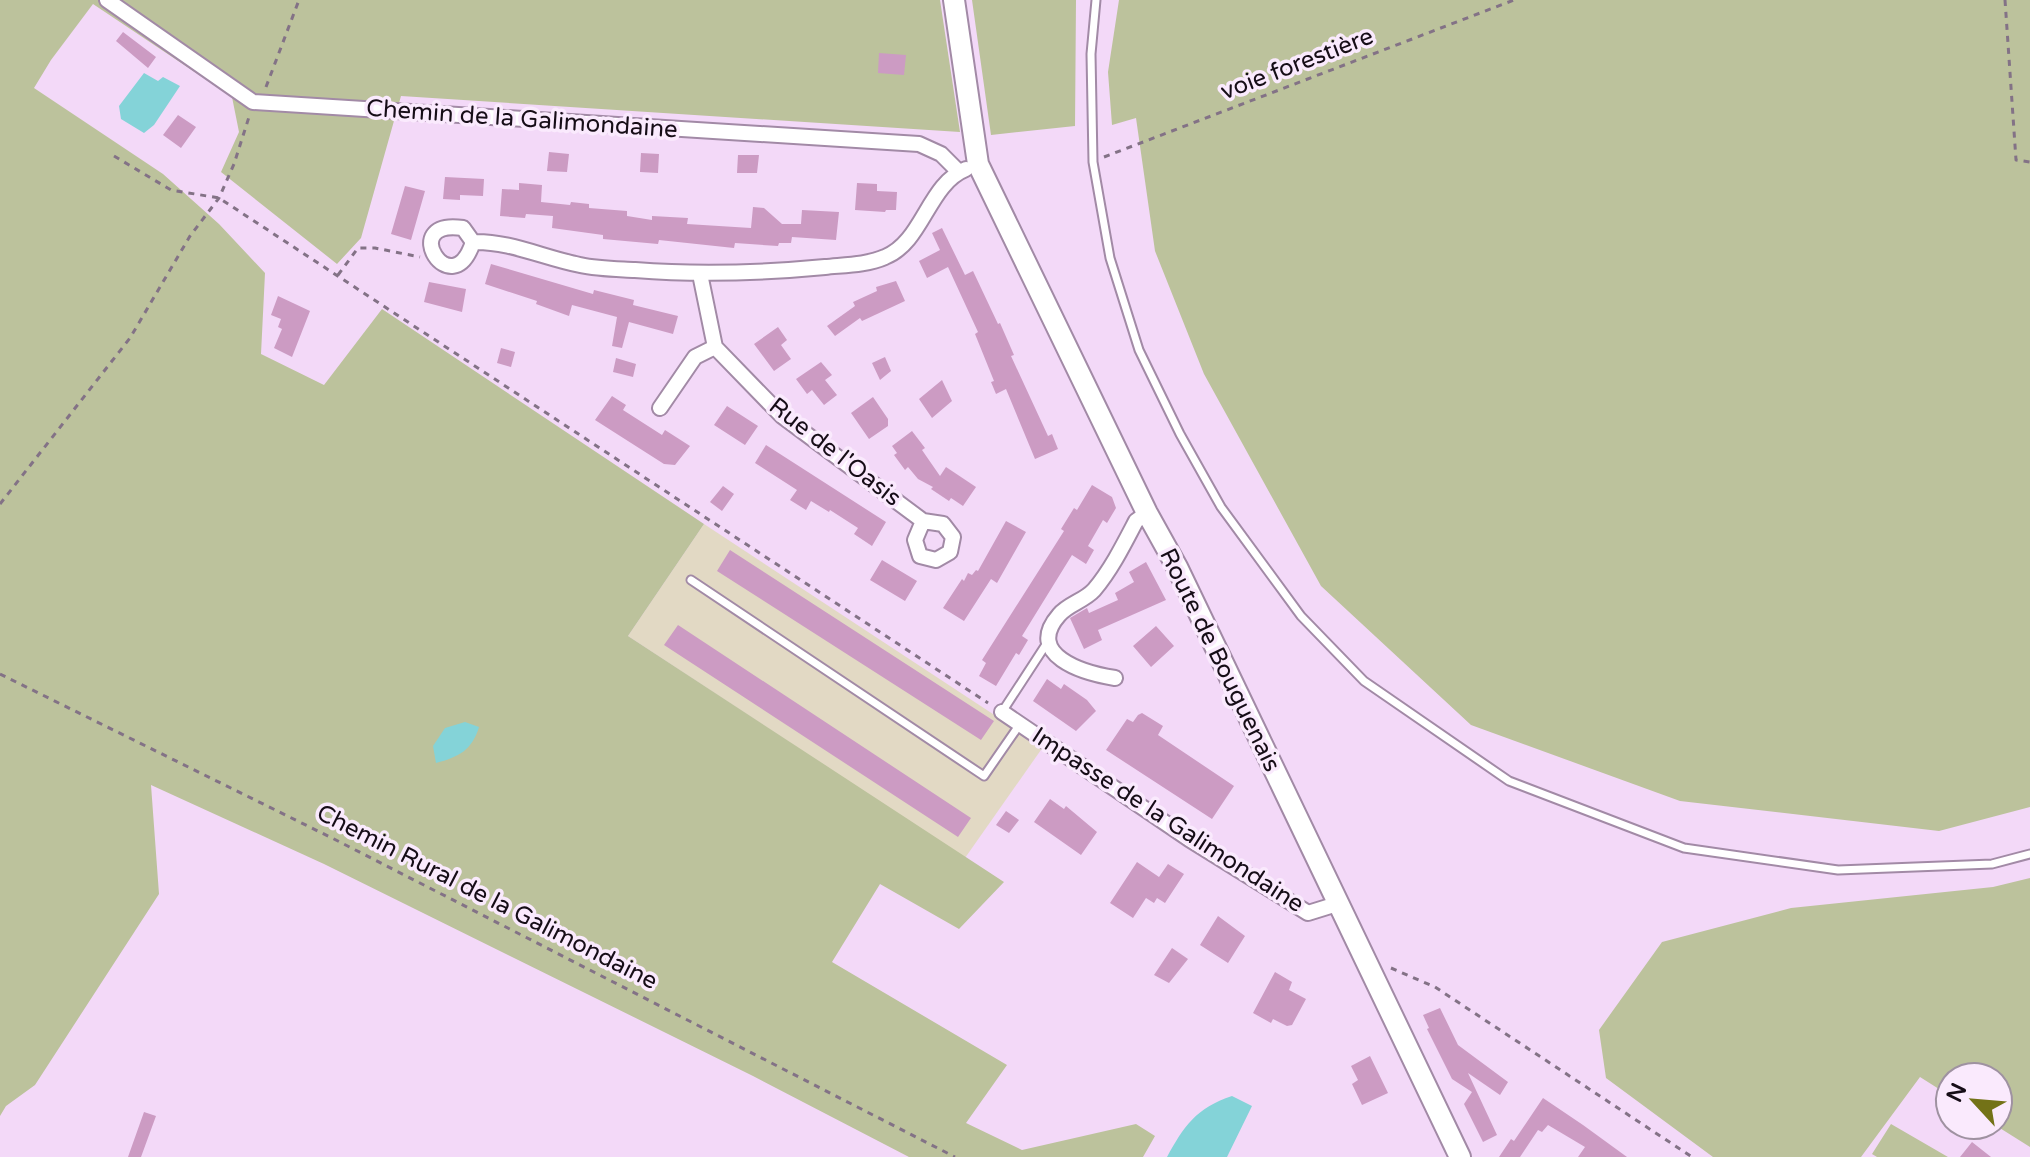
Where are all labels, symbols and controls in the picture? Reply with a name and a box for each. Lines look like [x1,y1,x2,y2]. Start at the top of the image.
street label: voie forestière [1217,22,1377,106]
street label: Chemin de la Galimondaine [365,94,679,144]
street label: Rue de l'Oasis [763,391,907,513]
street label: Route de Bouguenais [1153,544,1287,776]
street label: Impasse de la Galimondaine [1027,721,1309,919]
street label: Chemin Rural de la Galimondaine [312,798,662,996]
north arrow [1934,1061,2014,1141]
text: N [1941,1079,1972,1106]

